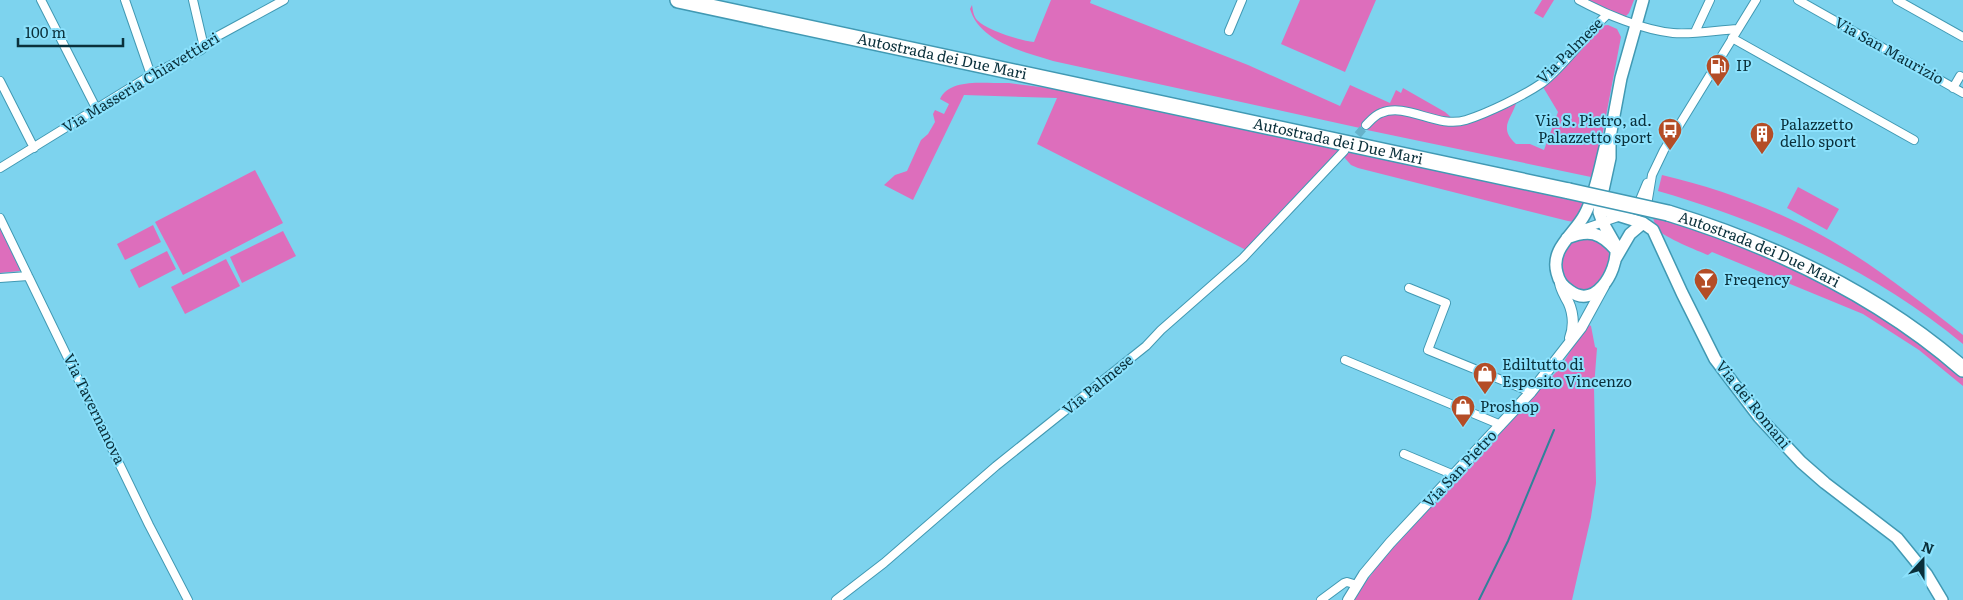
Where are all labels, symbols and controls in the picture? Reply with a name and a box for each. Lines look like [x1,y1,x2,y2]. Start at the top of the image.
street label: Via San Maurizio [1831,10,1949,89]
street label: Via Palmese [1531,11,1607,88]
scale bar [18,15,122,47]
text: 100 m [25,20,66,43]
street label: Via Masseria Chiavettieri [57,26,223,138]
street label: Autostrada dei Due Mari [855,26,1029,85]
fuel station icon: IP [1705,53,1731,87]
place label: IP [1736,53,1751,76]
place label: Via S. Pietro, ad. Palazzetto sport [1535,108,1652,148]
street label: Autostrada dei Due Mari [1251,111,1425,169]
place label: Palazzetto dello sport [1780,112,1856,152]
bus stop icon: Via S. Pietro, ad. Palazzetto sport [1657,117,1683,151]
building icon: Palazzetto dello sport [1749,121,1775,155]
street label: Autostrada dei Due Mari [1676,204,1845,292]
bar icon: Freqency [1693,267,1719,301]
place label: Freqency [1724,267,1790,290]
street label: Via Palmese [1057,348,1138,420]
street label: Via Tavernanova [59,349,133,468]
place label: Ediltutto di Esposito Vincenzo [1502,352,1632,392]
street label: Via dei Romani [1711,355,1797,453]
shop icon: Ediltutto di Esposito Vincenzo [1472,361,1498,395]
shop icon: Proshop [1450,394,1476,428]
place label: Proshop [1480,394,1539,417]
street label: Via San Pietro [1416,424,1501,512]
north arrow [1898,535,1948,585]
text: N [1919,535,1937,558]

